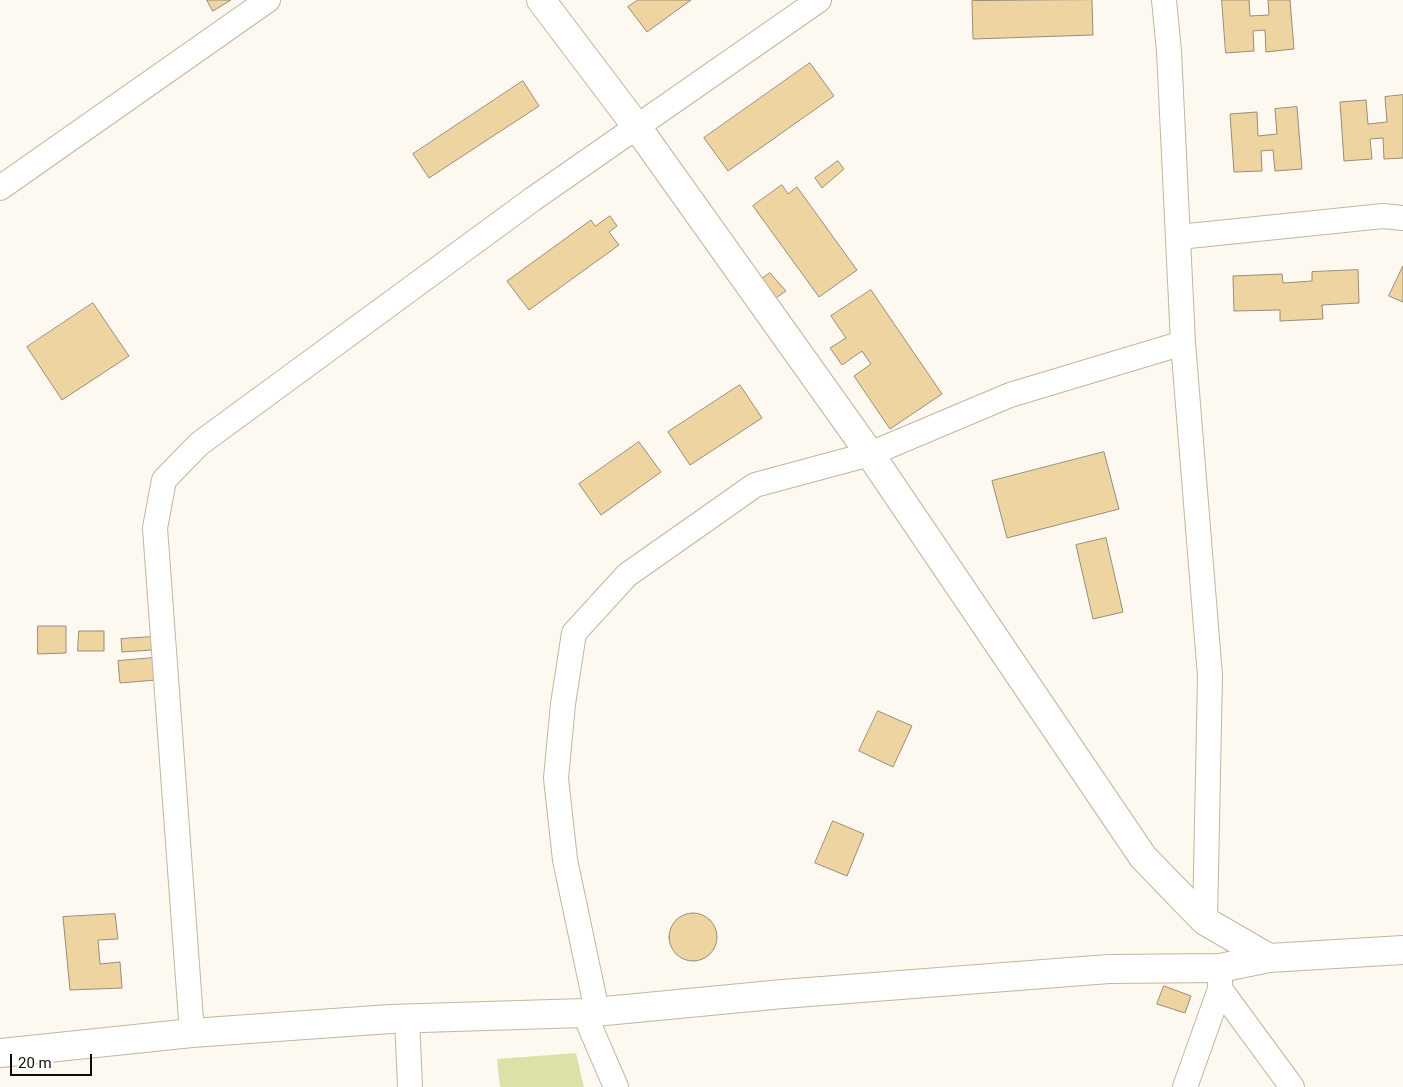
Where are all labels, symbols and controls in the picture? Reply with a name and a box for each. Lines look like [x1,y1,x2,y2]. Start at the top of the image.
scale bar [12,1044,95,1076]
text: 20 m [18,1054,52,1072]

